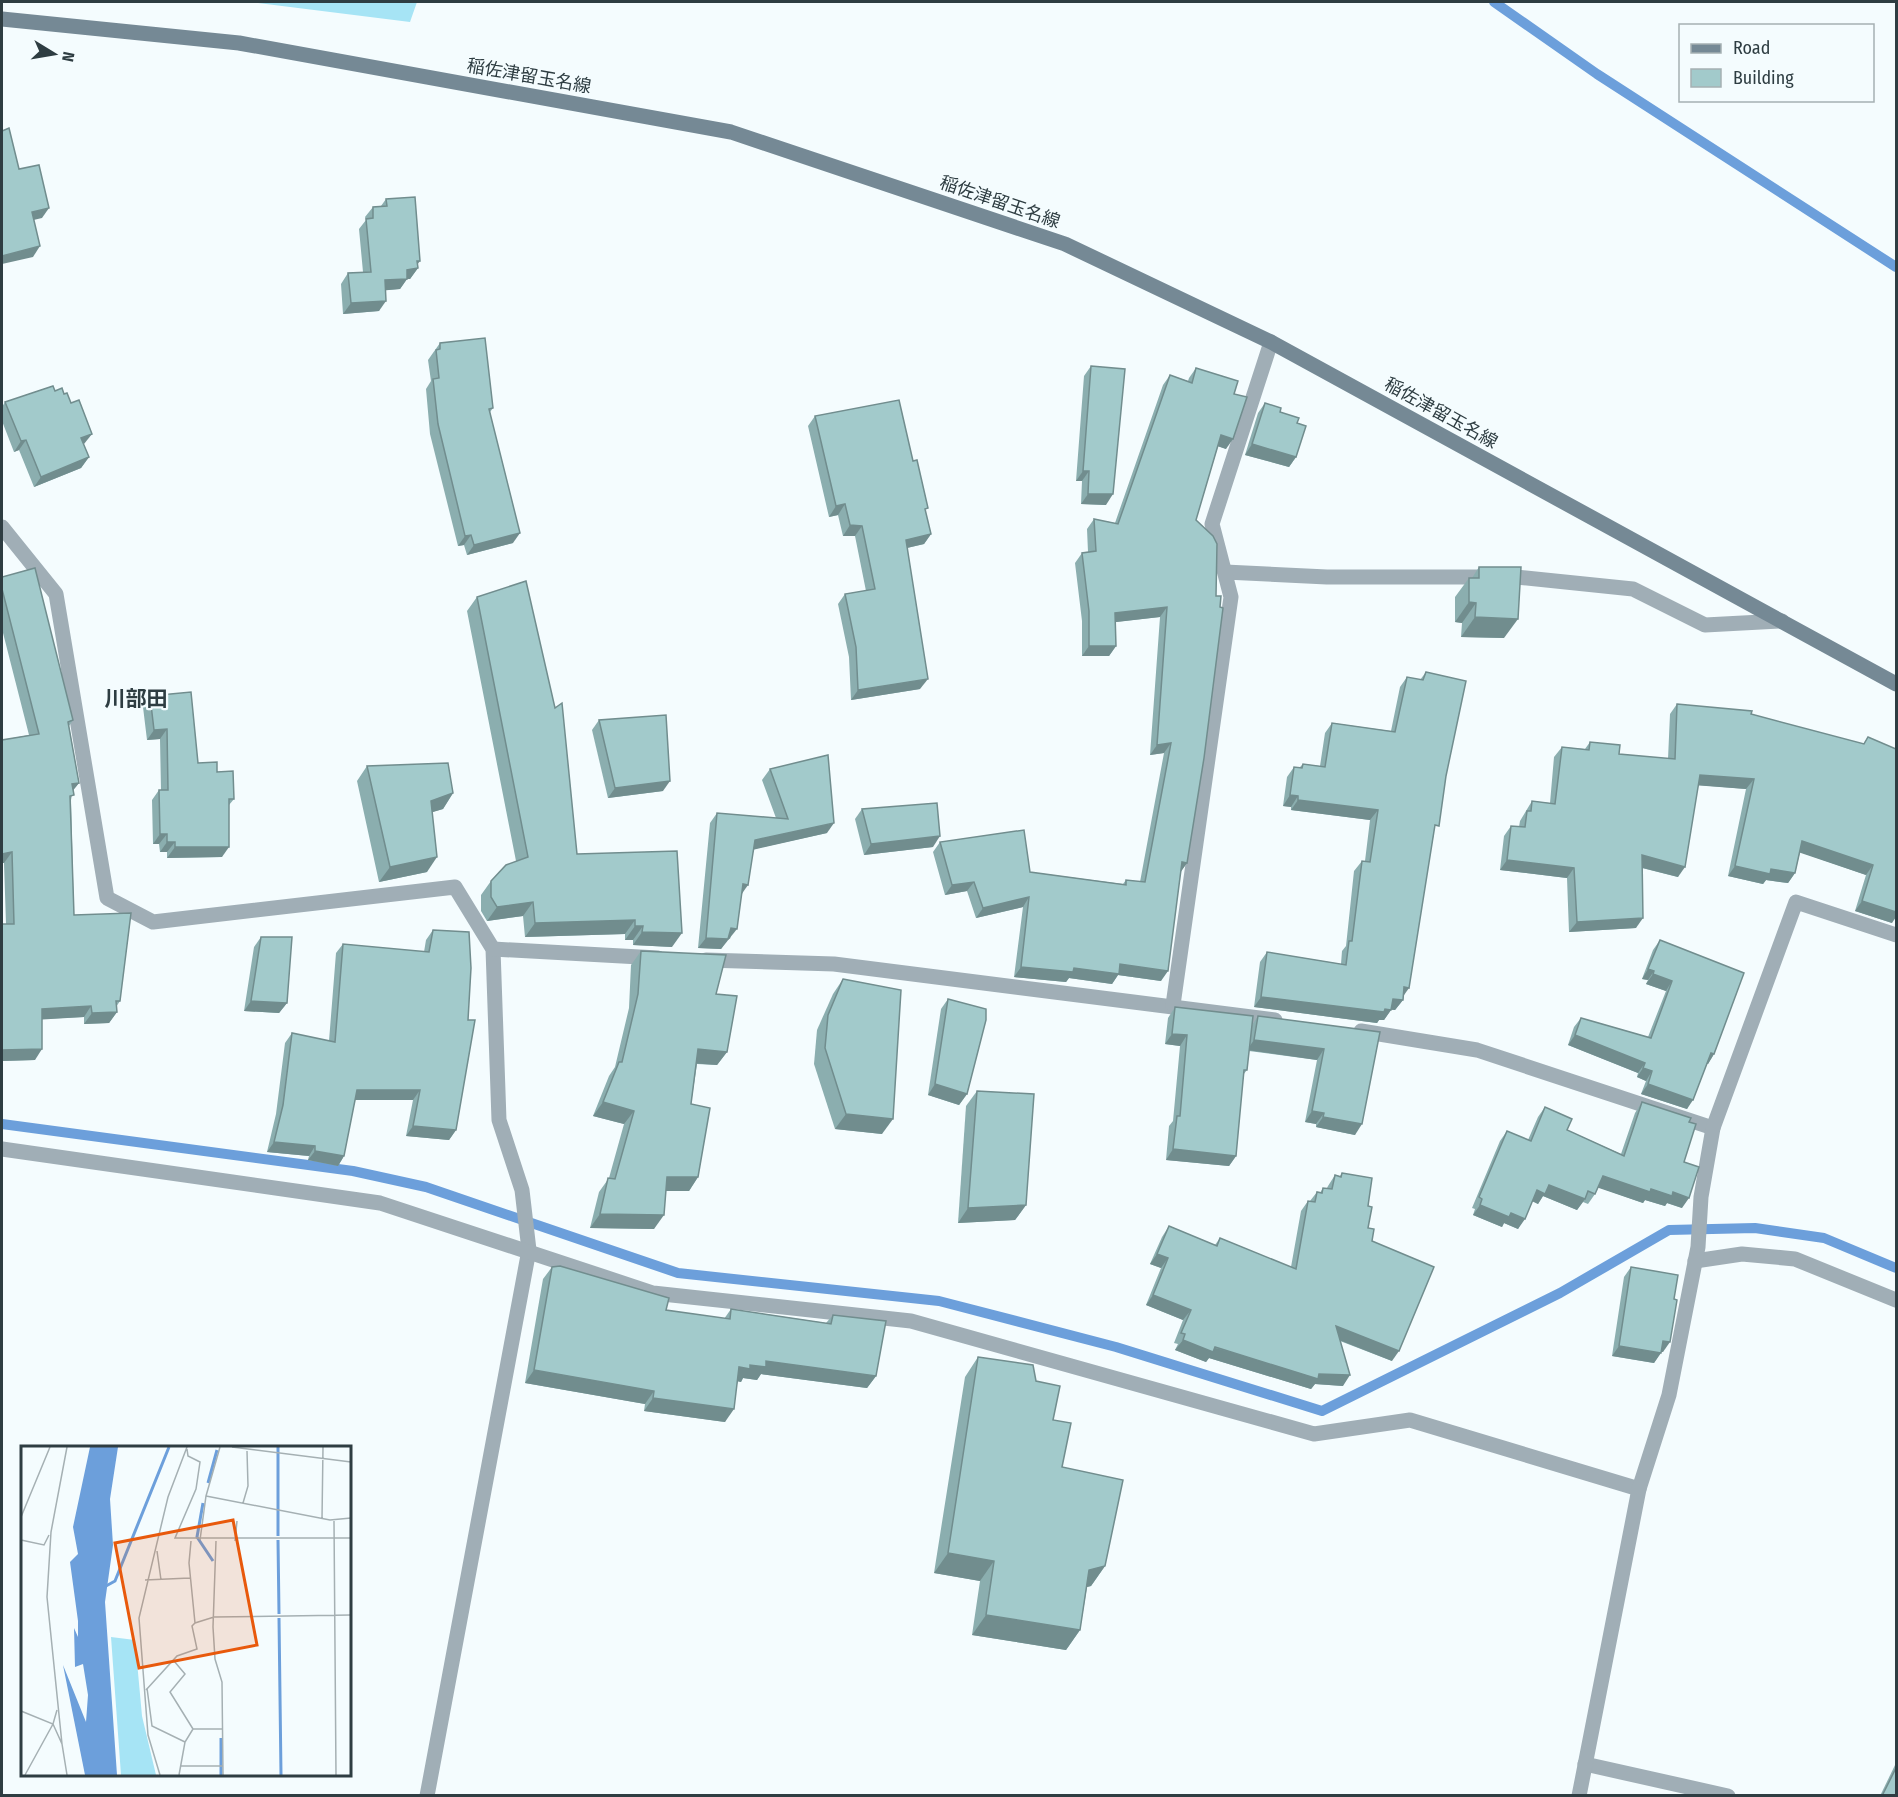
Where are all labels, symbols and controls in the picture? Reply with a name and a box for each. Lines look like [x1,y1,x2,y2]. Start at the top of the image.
north arrow [24,24,84,84]
legend [1679,24,1874,102]
text: Road [1733,37,1770,59]
text: N [58,50,78,63]
street label: 稲佐津留玉名線 [465,54,593,98]
text: Building [1733,67,1794,89]
street label: 稲佐津留玉名線 [937,171,1063,233]
street label: 稲佐津留玉名線 [1381,373,1501,453]
district label: 川部田 [105,686,168,712]
inset map [21,1446,351,1776]

